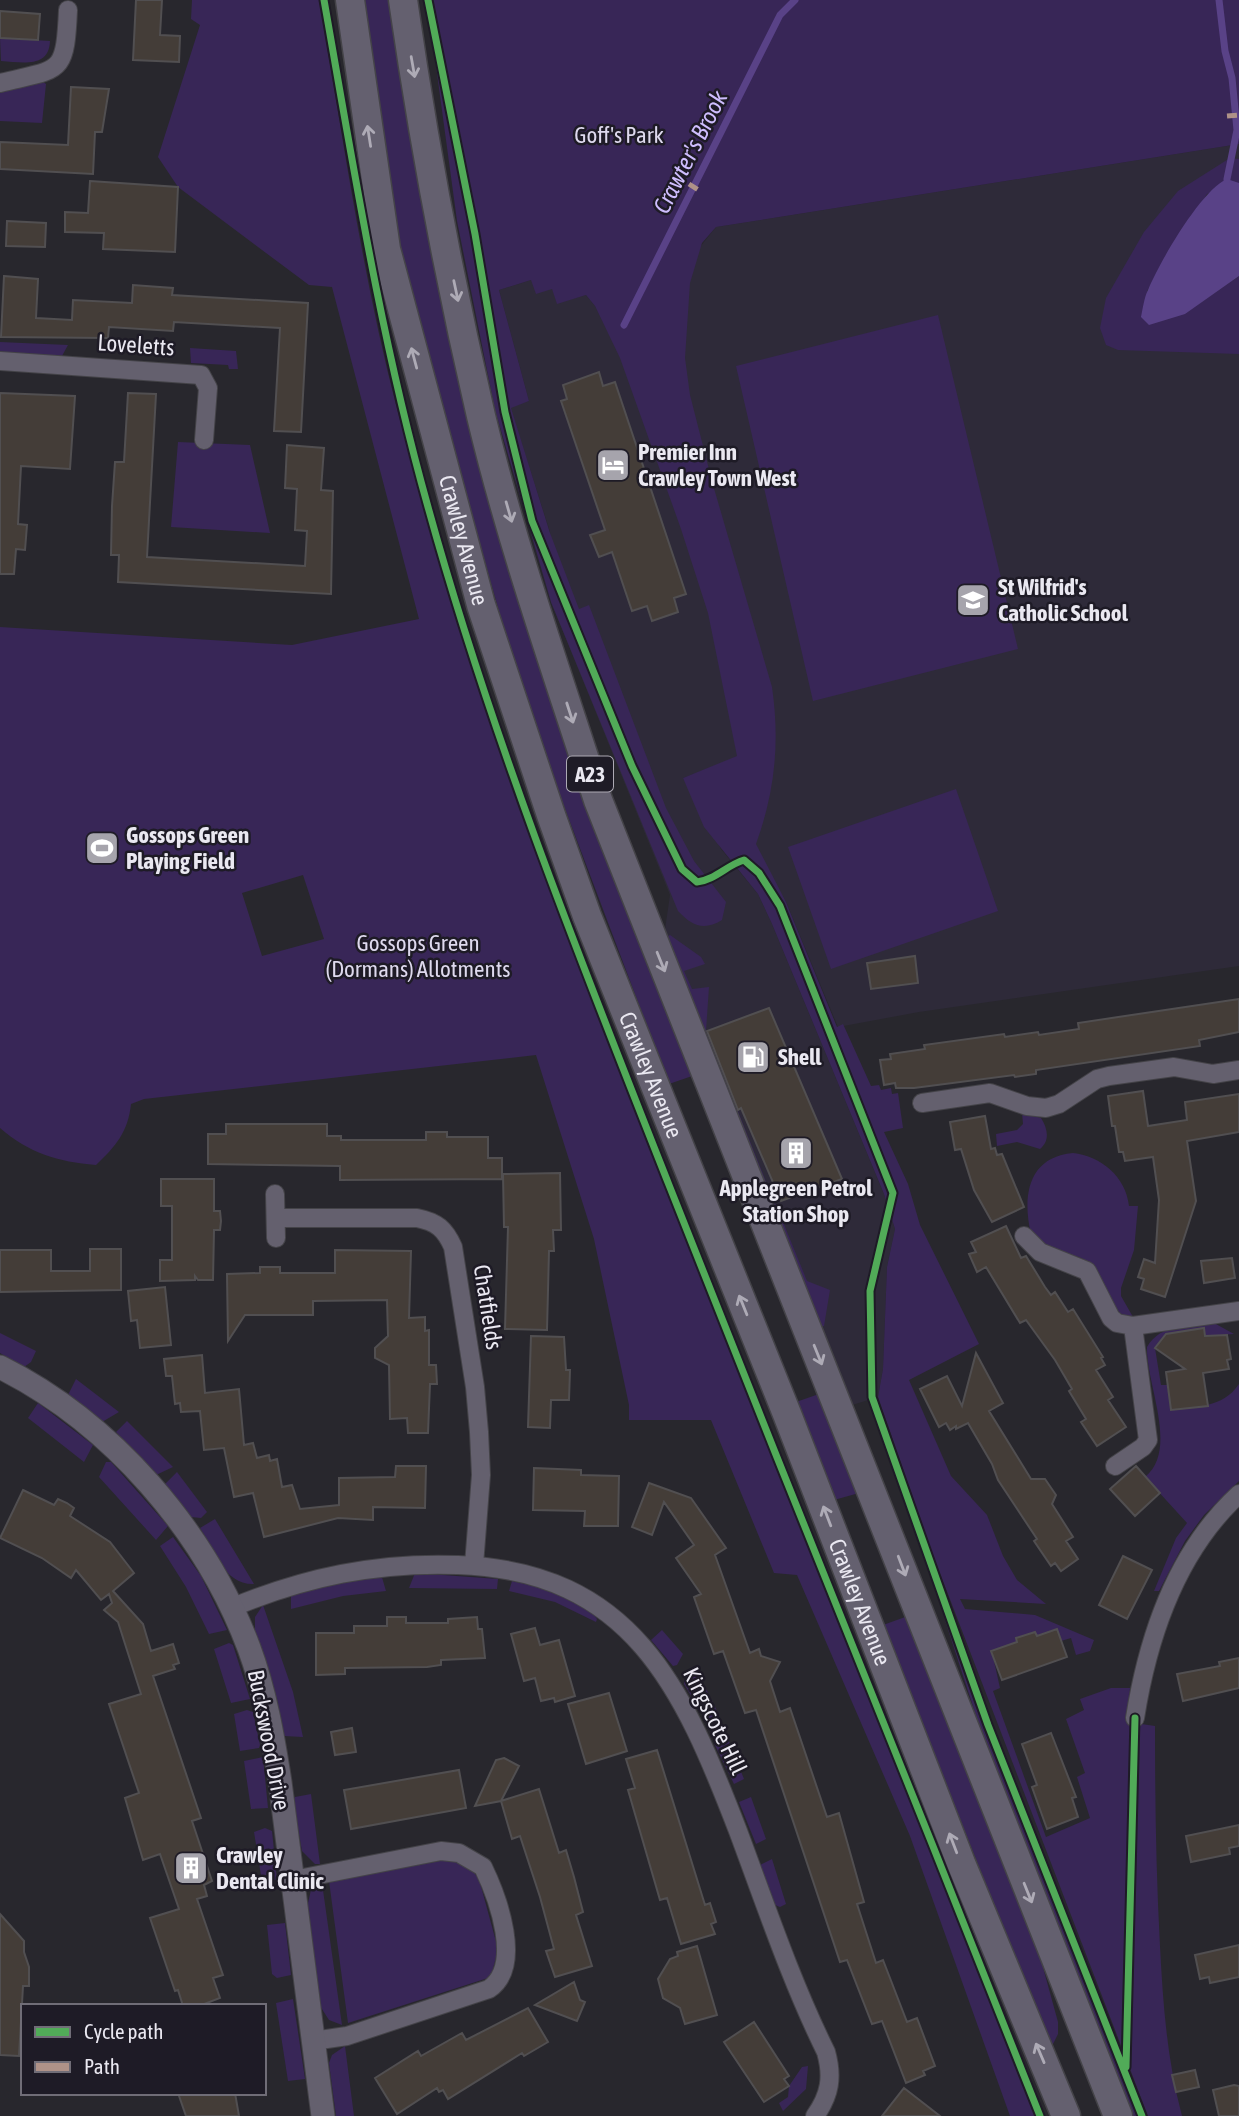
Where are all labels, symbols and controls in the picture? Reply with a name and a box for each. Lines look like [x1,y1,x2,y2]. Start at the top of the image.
one-way arrow [407,56,420,78]
water label: Crawter's Brook [648,86,733,218]
park label: Goff's Park [574,122,664,148]
one-way arrow [362,125,375,148]
one-way arrow [449,279,463,302]
street label: Loveletts [97,329,175,361]
one-way arrow [407,348,420,370]
place label: Premier Inn Crawley Town West [638,439,797,491]
hotel icon: Premier Inn Crawley Town West [594,446,632,484]
street label: Crawley Avenue [434,472,493,608]
one-way arrow [503,501,516,523]
place label: St Wilfrid's Catholic School [998,574,1129,626]
school or university icon: St Wilfrid's Catholic School [954,581,992,619]
one-way arrow [564,702,577,724]
road number: A23 [567,756,613,792]
place label: Gossops Green Playing Field [126,822,249,874]
sports icon: Gossops Green Playing Field [83,829,121,867]
park label: Gossops Green (Dormans) Allotments [326,930,510,982]
one-way arrow [655,950,668,972]
street label: Crawley Avenue [614,1008,688,1142]
fuel station icon: Shell [734,1038,772,1076]
place label: Shell [778,1044,822,1070]
building icon: Applegreen Petrol Station Shop [777,1134,815,1172]
place label: Applegreen Petrol Station Shop [719,1175,873,1227]
street label: Chatfields [468,1263,508,1351]
one-way arrow [736,1294,749,1316]
one-way arrow [812,1344,825,1365]
one-way arrow [819,1506,832,1528]
street label: Crawley Avenue [824,1535,896,1669]
one-way arrow [896,1555,909,1577]
street label: Kingscote Hill [678,1663,752,1779]
street label: Buckswood Drive [243,1668,295,1812]
one-way arrow [945,1832,958,1854]
place label: Crawley Dental Clinic [216,1842,324,1894]
building icon: Crawley Dental Clinic [172,1849,210,1887]
one-way arrow [1023,1881,1036,1903]
legend [21,2004,266,2095]
text: Cycle path [84,2019,163,2043]
one-way arrow [1032,2043,1045,2064]
text: Path [84,2054,120,2078]

